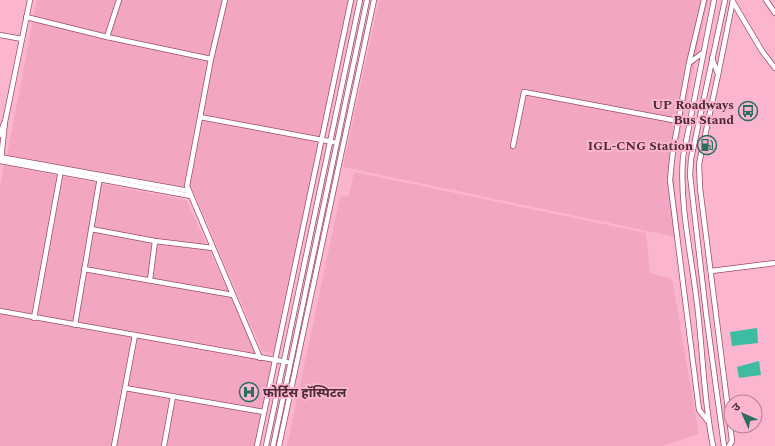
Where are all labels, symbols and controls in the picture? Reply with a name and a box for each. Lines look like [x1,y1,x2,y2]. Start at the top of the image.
place label: UP Roadways Bus Stand [652,95,734,130]
bus stop icon: UP Roadways Bus Stand [737,100,759,122]
fuel station icon: IGL-CNG Station [696,134,718,156]
place label: IGL-CNG Station [588,136,693,156]
hospital icon: फोर्टिस हॉस्पिटल [238,381,260,403]
place label: फोर्टिस हॉस्पिटल [263,383,347,403]
north arrow [723,394,763,434]
text: उ [728,399,745,416]

